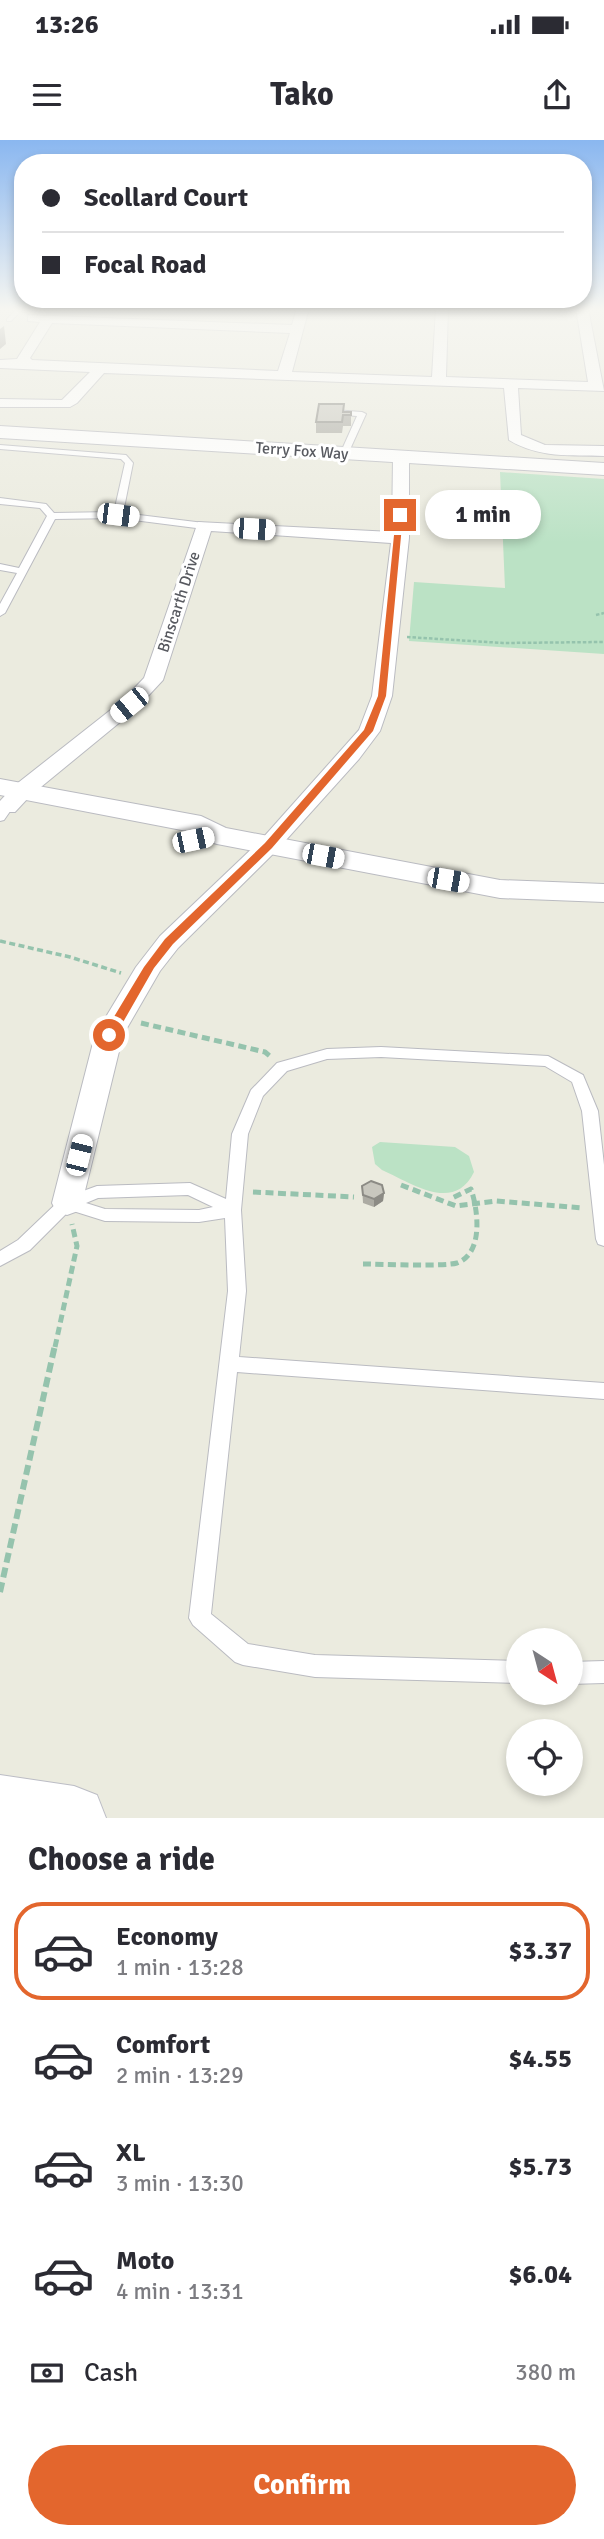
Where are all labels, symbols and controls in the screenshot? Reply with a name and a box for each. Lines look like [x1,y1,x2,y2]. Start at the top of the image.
text: 13:26 [35,9,99,41]
text: Tako [270,75,334,114]
icon: menu [28,76,66,114]
icon: share [538,76,576,114]
text: Scollard Court [84,182,248,214]
text: Focal Road [84,249,207,281]
street label: Terry Fox Way [255,438,350,464]
callout: 1 min [424,490,540,540]
route end [384,499,416,531]
text: 1 min [455,500,511,529]
car [96,502,141,528]
car [233,517,276,541]
street label: Binscarth Drive [153,549,205,655]
car [107,684,152,726]
car [171,825,216,855]
car [301,842,346,870]
car [426,866,471,894]
route start [93,1019,125,1051]
car [64,1132,95,1178]
north arrow [506,1628,583,1704]
map controls [506,1628,583,1796]
button: locate [506,1719,583,1796]
text: Choose a ride [28,1840,215,1879]
icon: car [32,1920,95,1983]
text: Economy [116,1921,218,1953]
text: $3.37 [508,1935,572,1967]
text: 1 min · 13:28 [116,1953,244,1982]
icon: car [32,2028,95,2091]
text: Comfort [116,2029,210,2061]
text: $4.55 [508,2043,572,2075]
text: 2 min · 13:29 [116,2061,244,2090]
icon: car [32,2136,95,2199]
text: XL [116,2137,146,2169]
text: $5.73 [508,2151,572,2183]
text: 3 min · 13:30 [116,2169,244,2198]
icon: car [32,2244,95,2307]
text: Moto [116,2245,174,2277]
text: $6.04 [508,2259,572,2291]
text: 4 min · 13:31 [116,2277,244,2306]
icon: cash [28,2354,66,2392]
text: Cash [84,2357,138,2389]
text: 380 m [515,2358,576,2387]
button: Confirm [28,2445,576,2525]

